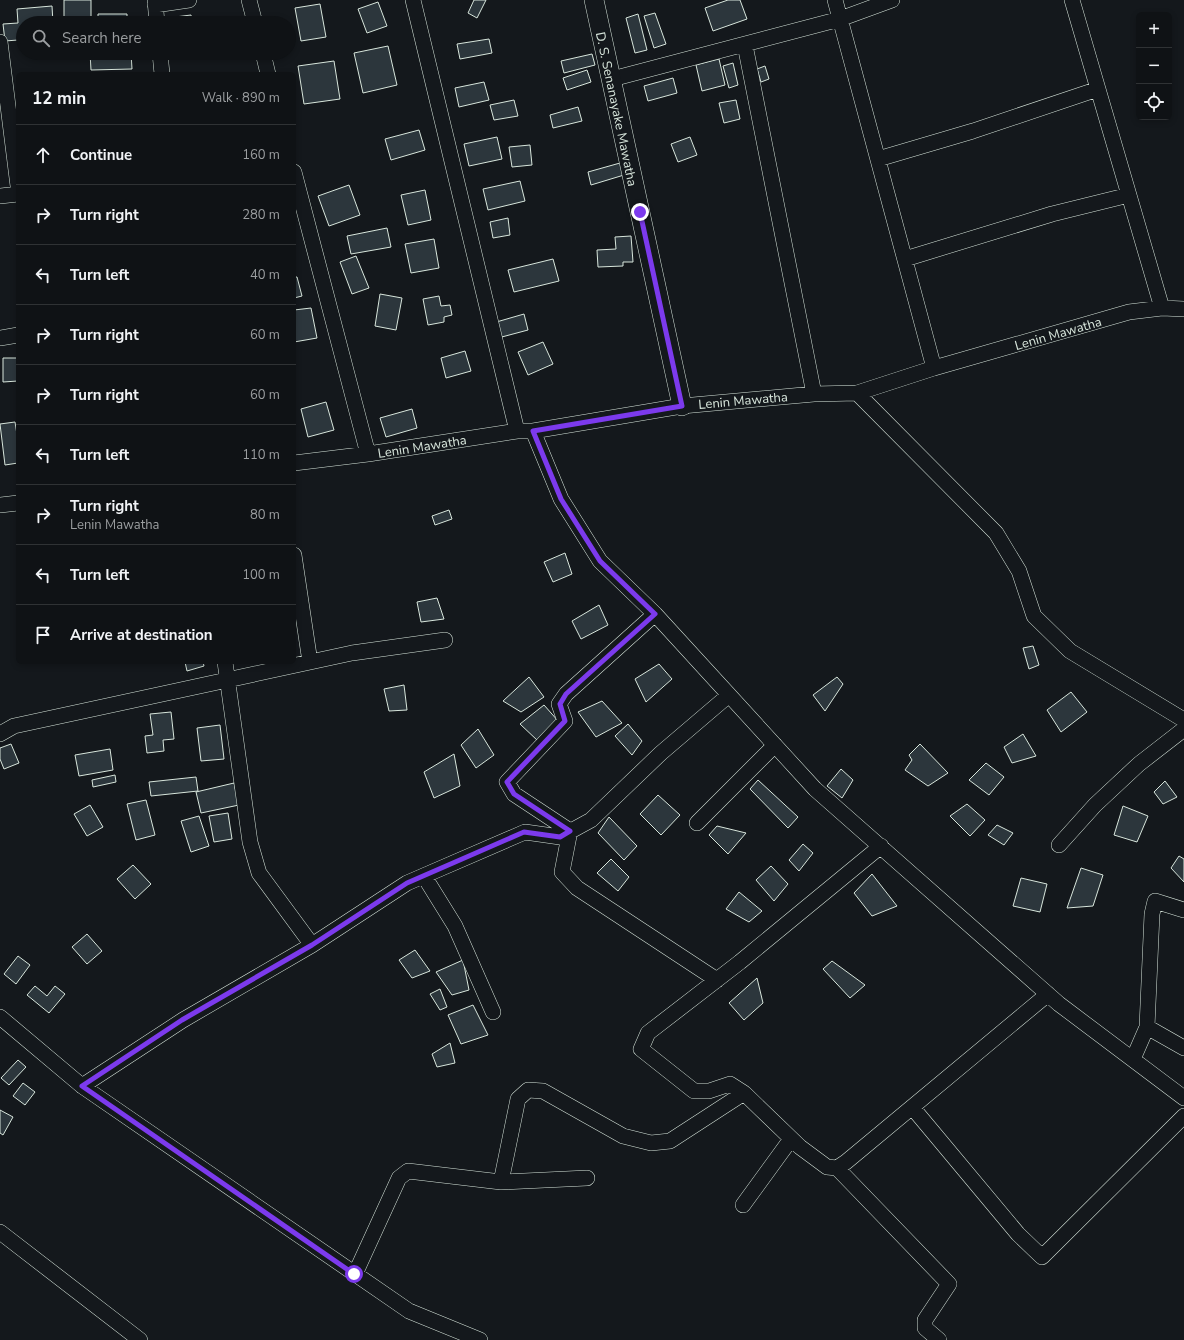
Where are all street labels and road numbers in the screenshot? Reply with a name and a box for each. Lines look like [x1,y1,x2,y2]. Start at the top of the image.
street label: D. S. Senanayake Mawatha [591,30,641,188]
street label: Lenin Mawatha [1013,313,1104,355]
street label: Lenin Mawatha [698,388,788,414]
street label: Lenin Mawatha [377,431,468,463]

